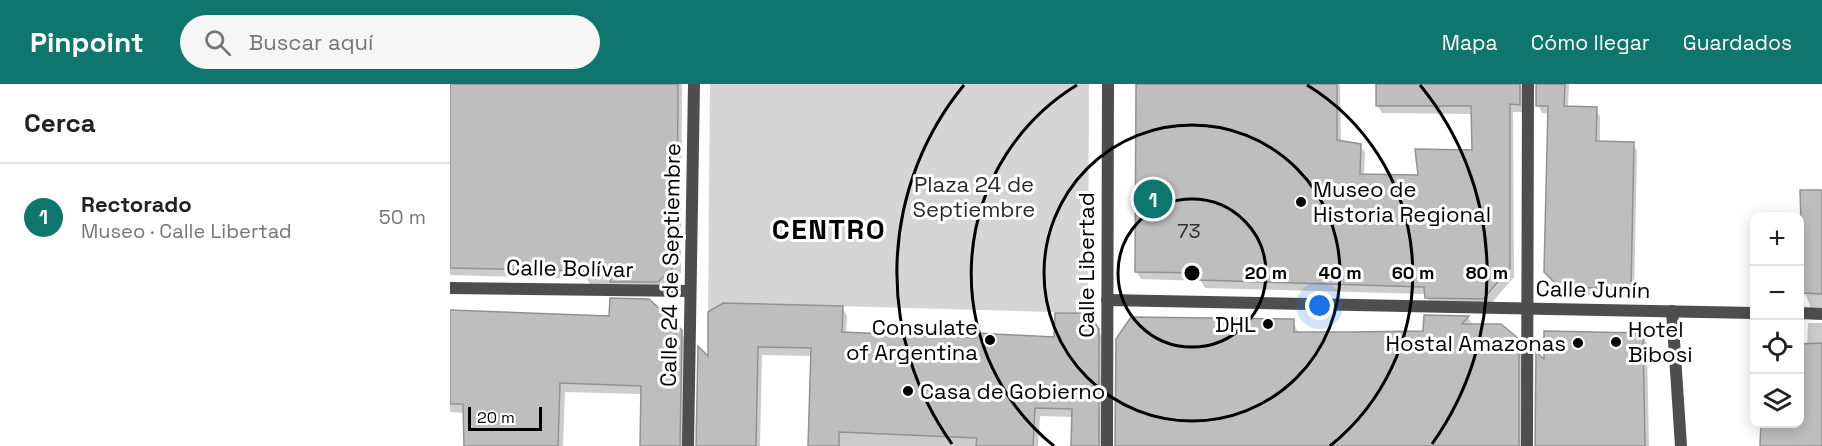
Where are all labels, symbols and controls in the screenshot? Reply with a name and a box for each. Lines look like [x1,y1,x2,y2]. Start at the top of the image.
search box [180,15,600,69]
text: Pinpoint [30,24,144,60]
icon: search [201,26,234,59]
text: Buscar aquí [249,28,373,56]
text: Mapa [1442,29,1498,56]
text: Cómo llegar [1531,29,1650,56]
text: Guardados [1683,29,1792,56]
text: Cerca [24,106,96,140]
street label: Calle 24 de Septiembre [654,143,686,387]
park label: Plaza 24 de Septiembre [913,170,1035,223]
place label: Museo de Historia Regional [1313,175,1491,228]
pin: 1 [1134,176,1172,222]
text: Rectorado [81,190,192,218]
street label: Calle Libertad [1072,192,1100,338]
marker: Museo de Historia Regional [1294,195,1308,209]
text: 1 [39,204,48,230]
text: 50 m [379,204,426,230]
district label: CENTRO [772,211,886,247]
map controls [1750,212,1804,428]
button: + [1750,212,1804,266]
text: Museo · Calle Libertad [81,218,292,244]
house number: 73 [1177,218,1201,244]
street label: Calle Bolívar [506,253,634,283]
text: 20 m [1245,261,1287,284]
text: 40 m [1318,261,1362,284]
text: 60 m [1392,261,1434,284]
text: 80 m [1466,261,1508,284]
centre of rings [1182,263,1202,283]
button: − [1750,266,1804,320]
street label: Calle Junín [1535,274,1651,304]
your location [1305,291,1334,320]
place label: DHL [1215,310,1256,338]
place label: Consulate of Argentina [846,313,978,366]
place label: Hotel Bibosi [1628,315,1693,368]
marker: DHL [1261,317,1275,331]
button: locate [1750,320,1804,374]
place label: Hostal Amazonas [1385,329,1566,357]
marker: Consulate of Argentina [983,333,997,347]
marker: Hotel Bibosi [1609,335,1623,349]
marker: Hostal Amazonas [1571,336,1585,350]
button: layers [1750,374,1804,428]
place label: Casa de Gobierno [920,377,1105,405]
marker: Casa de Gobierno [901,384,915,398]
scale bar [468,404,542,432]
text: 20 m [477,407,515,428]

